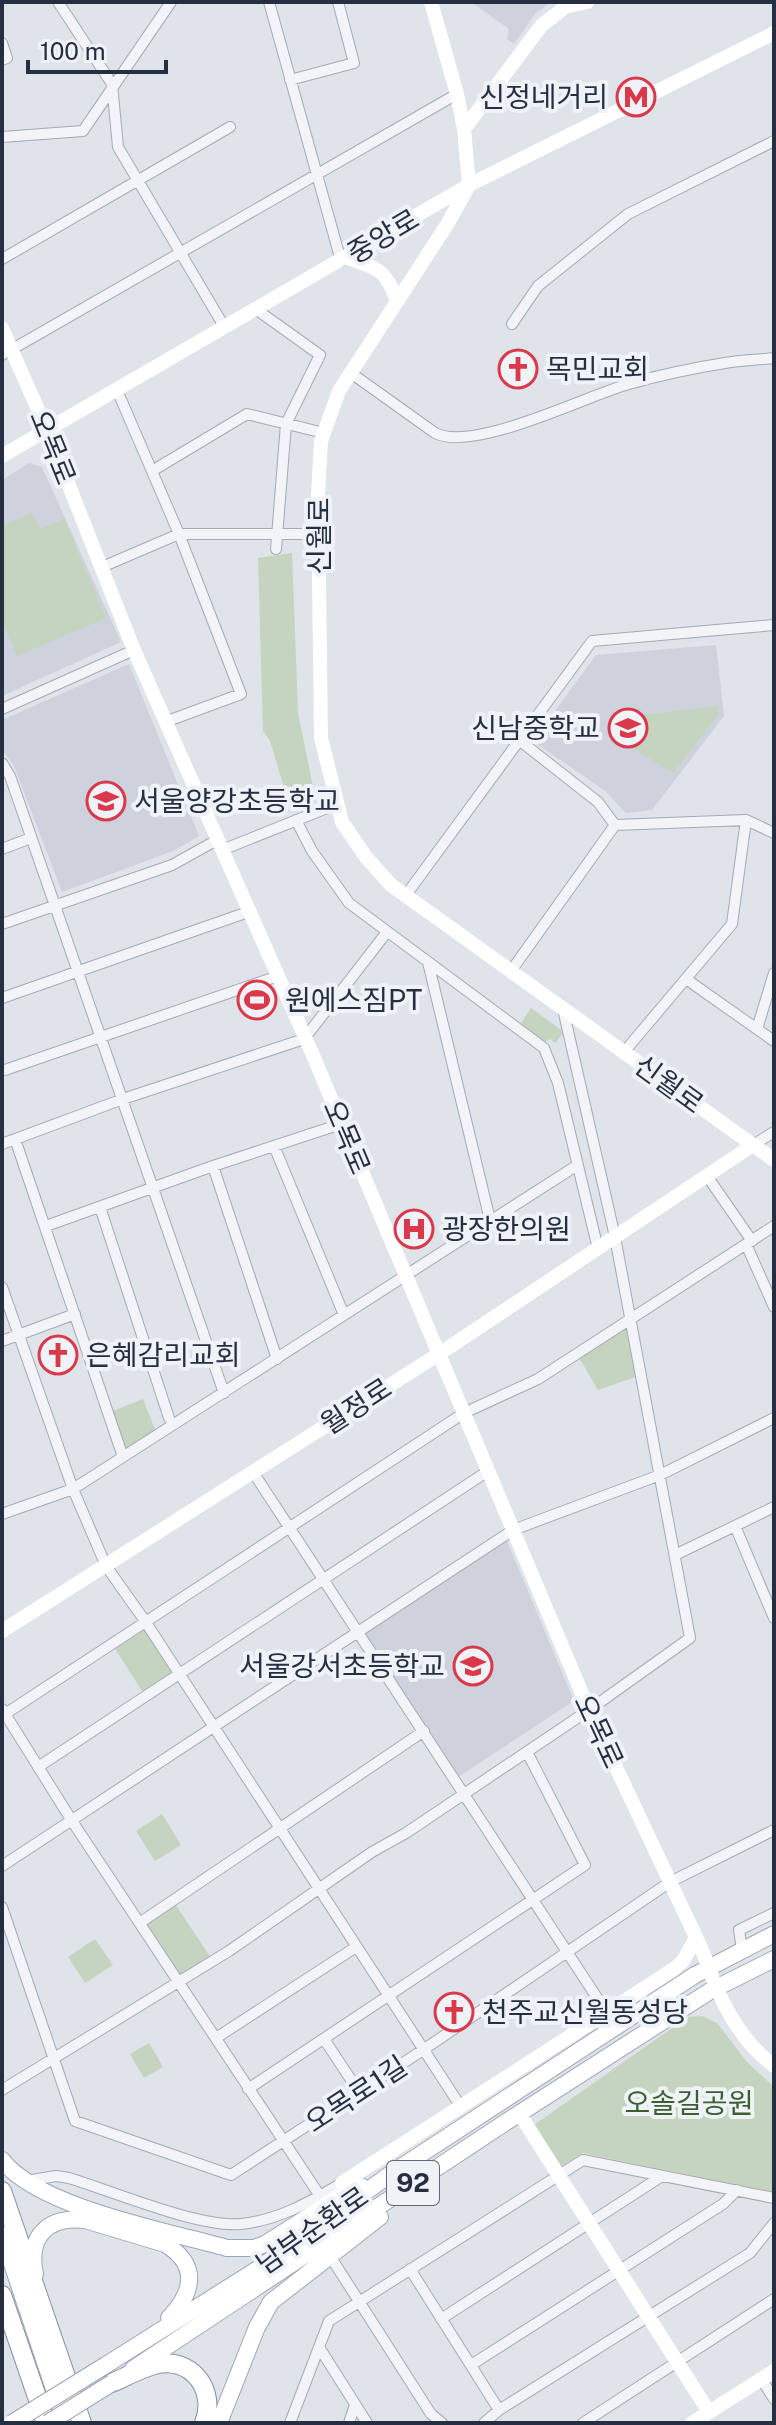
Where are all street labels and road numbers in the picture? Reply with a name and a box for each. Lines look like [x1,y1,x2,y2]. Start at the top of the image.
street label: 중앙로 [341,202,424,270]
street label: 오목로 [24,405,83,489]
street label: 신월로 [302,497,335,575]
street label: 신월로 [628,1048,710,1120]
street label: 오목로 [317,1095,378,1179]
street label: 월정로 [314,1371,397,1440]
street label: 오목로 [568,1689,631,1773]
street label: 오목로1길 [299,2049,413,2139]
road number: 92 [387,2161,439,2205]
street label: 남부순환로 [249,2179,374,2280]

